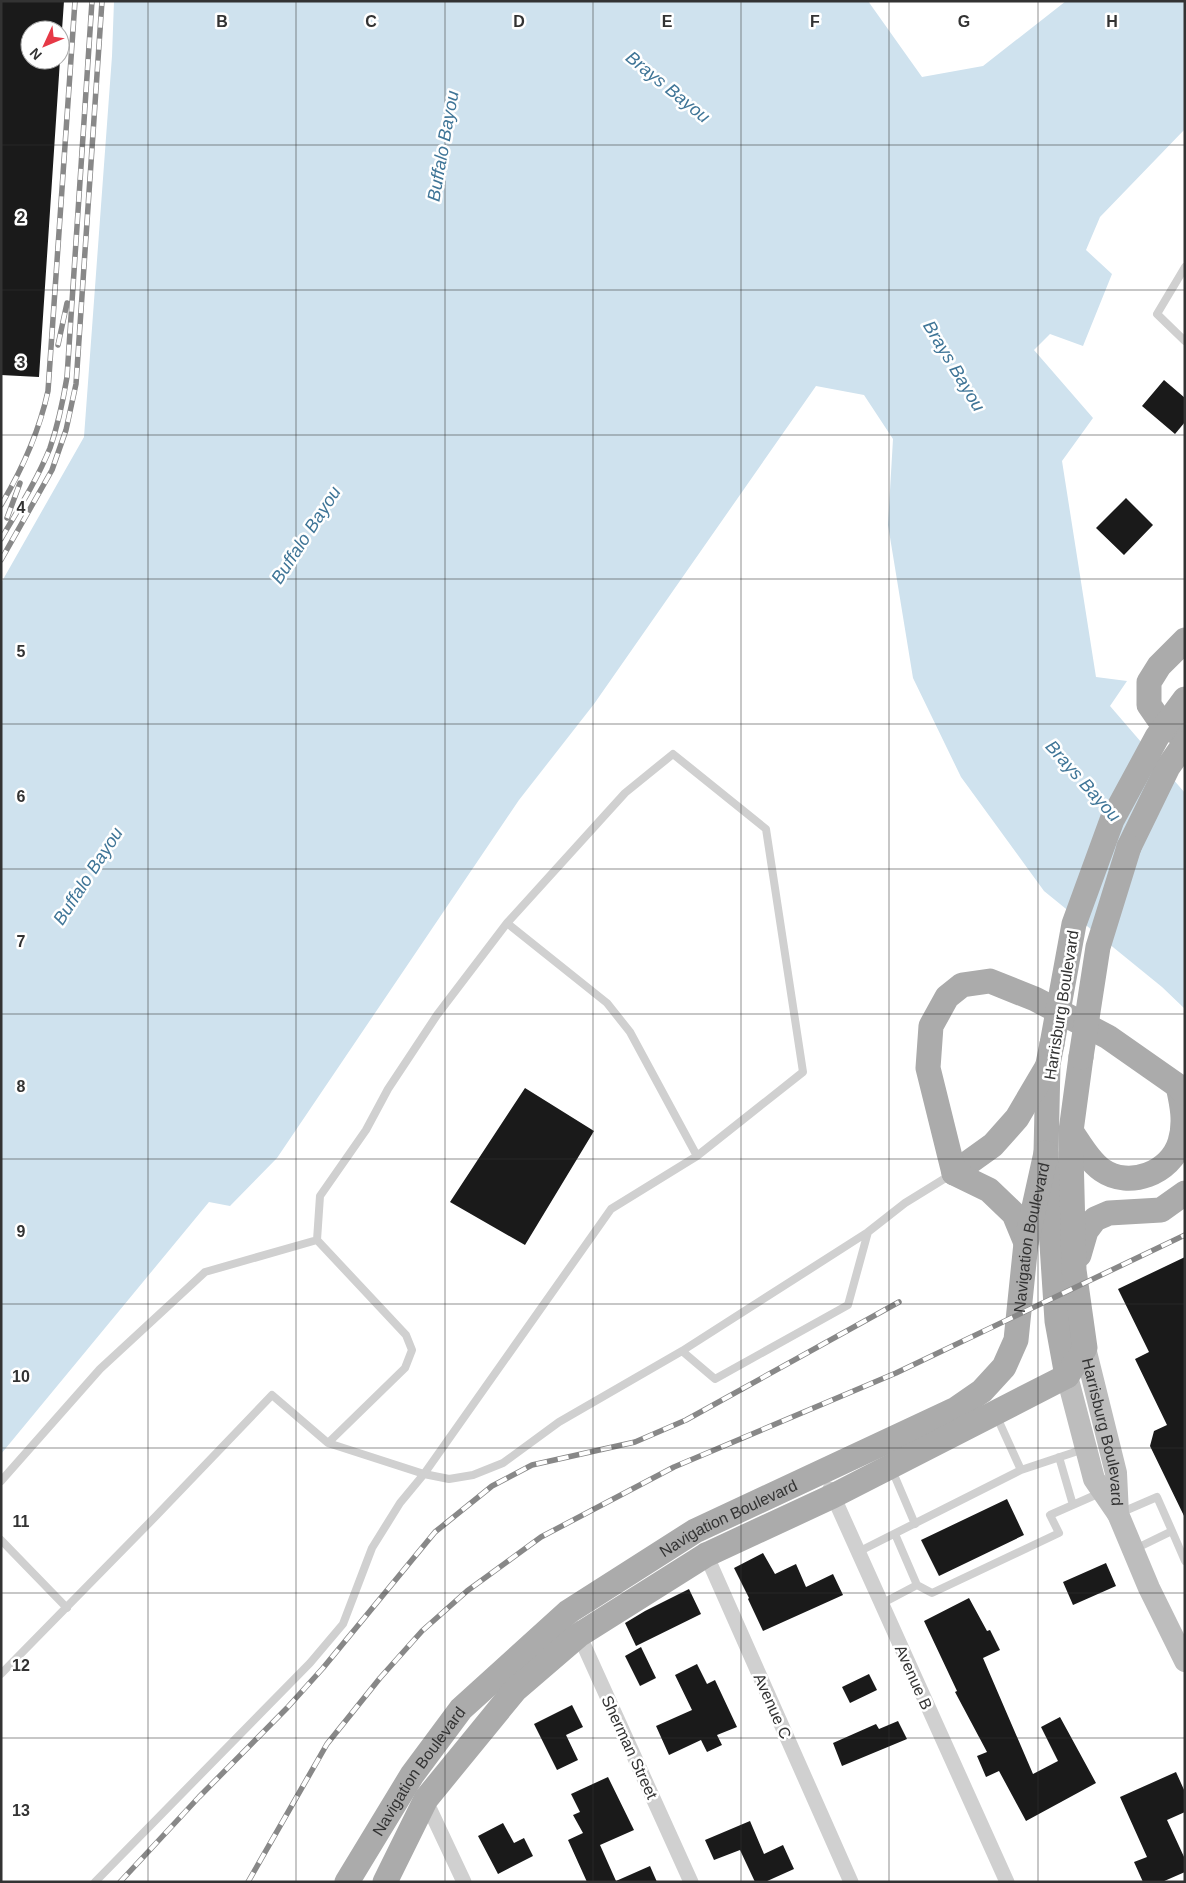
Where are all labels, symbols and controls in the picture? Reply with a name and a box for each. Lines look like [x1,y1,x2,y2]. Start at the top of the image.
text: B [216,13,228,30]
text: C [365,13,377,30]
text: D [513,13,525,30]
text: E [662,13,673,30]
text: F [810,13,820,30]
text: G [958,13,970,30]
text: H [1106,13,1118,30]
north arrow [20,20,70,70]
text: N [26,45,45,63]
water label: Brays Bayou [622,47,714,127]
water label: Buffalo Bayou [423,89,463,203]
text: 2 [17,209,26,226]
water label: Brays Bayou [919,317,989,415]
text: 3 [17,354,26,371]
water label: Buffalo Bayou [267,483,345,587]
text: 4 [17,499,26,516]
text: 5 [17,643,26,660]
water label: Brays Bayou [1041,736,1125,826]
text: 6 [17,788,26,805]
water label: Buffalo Bayou [49,824,127,928]
street label: Harrisburg Boulevard [1041,929,1082,1081]
text: 7 [17,933,26,950]
text: 8 [17,1078,26,1095]
street label: Navigation Boulevard [1011,1161,1053,1313]
text: 9 [17,1223,26,1240]
street label: Harrisburg Boulevard [1079,1356,1126,1506]
text: 10 [12,1368,30,1385]
street label: Navigation Boulevard [657,1476,800,1560]
text: 11 [13,1513,30,1530]
street label: Avenue B [892,1642,935,1712]
text: 12 [12,1657,30,1674]
street label: Avenue C [751,1671,795,1742]
street label: Sherman Street [598,1693,661,1802]
street label: Navigation Boulevard [369,1704,469,1839]
text: 13 [12,1802,30,1819]

